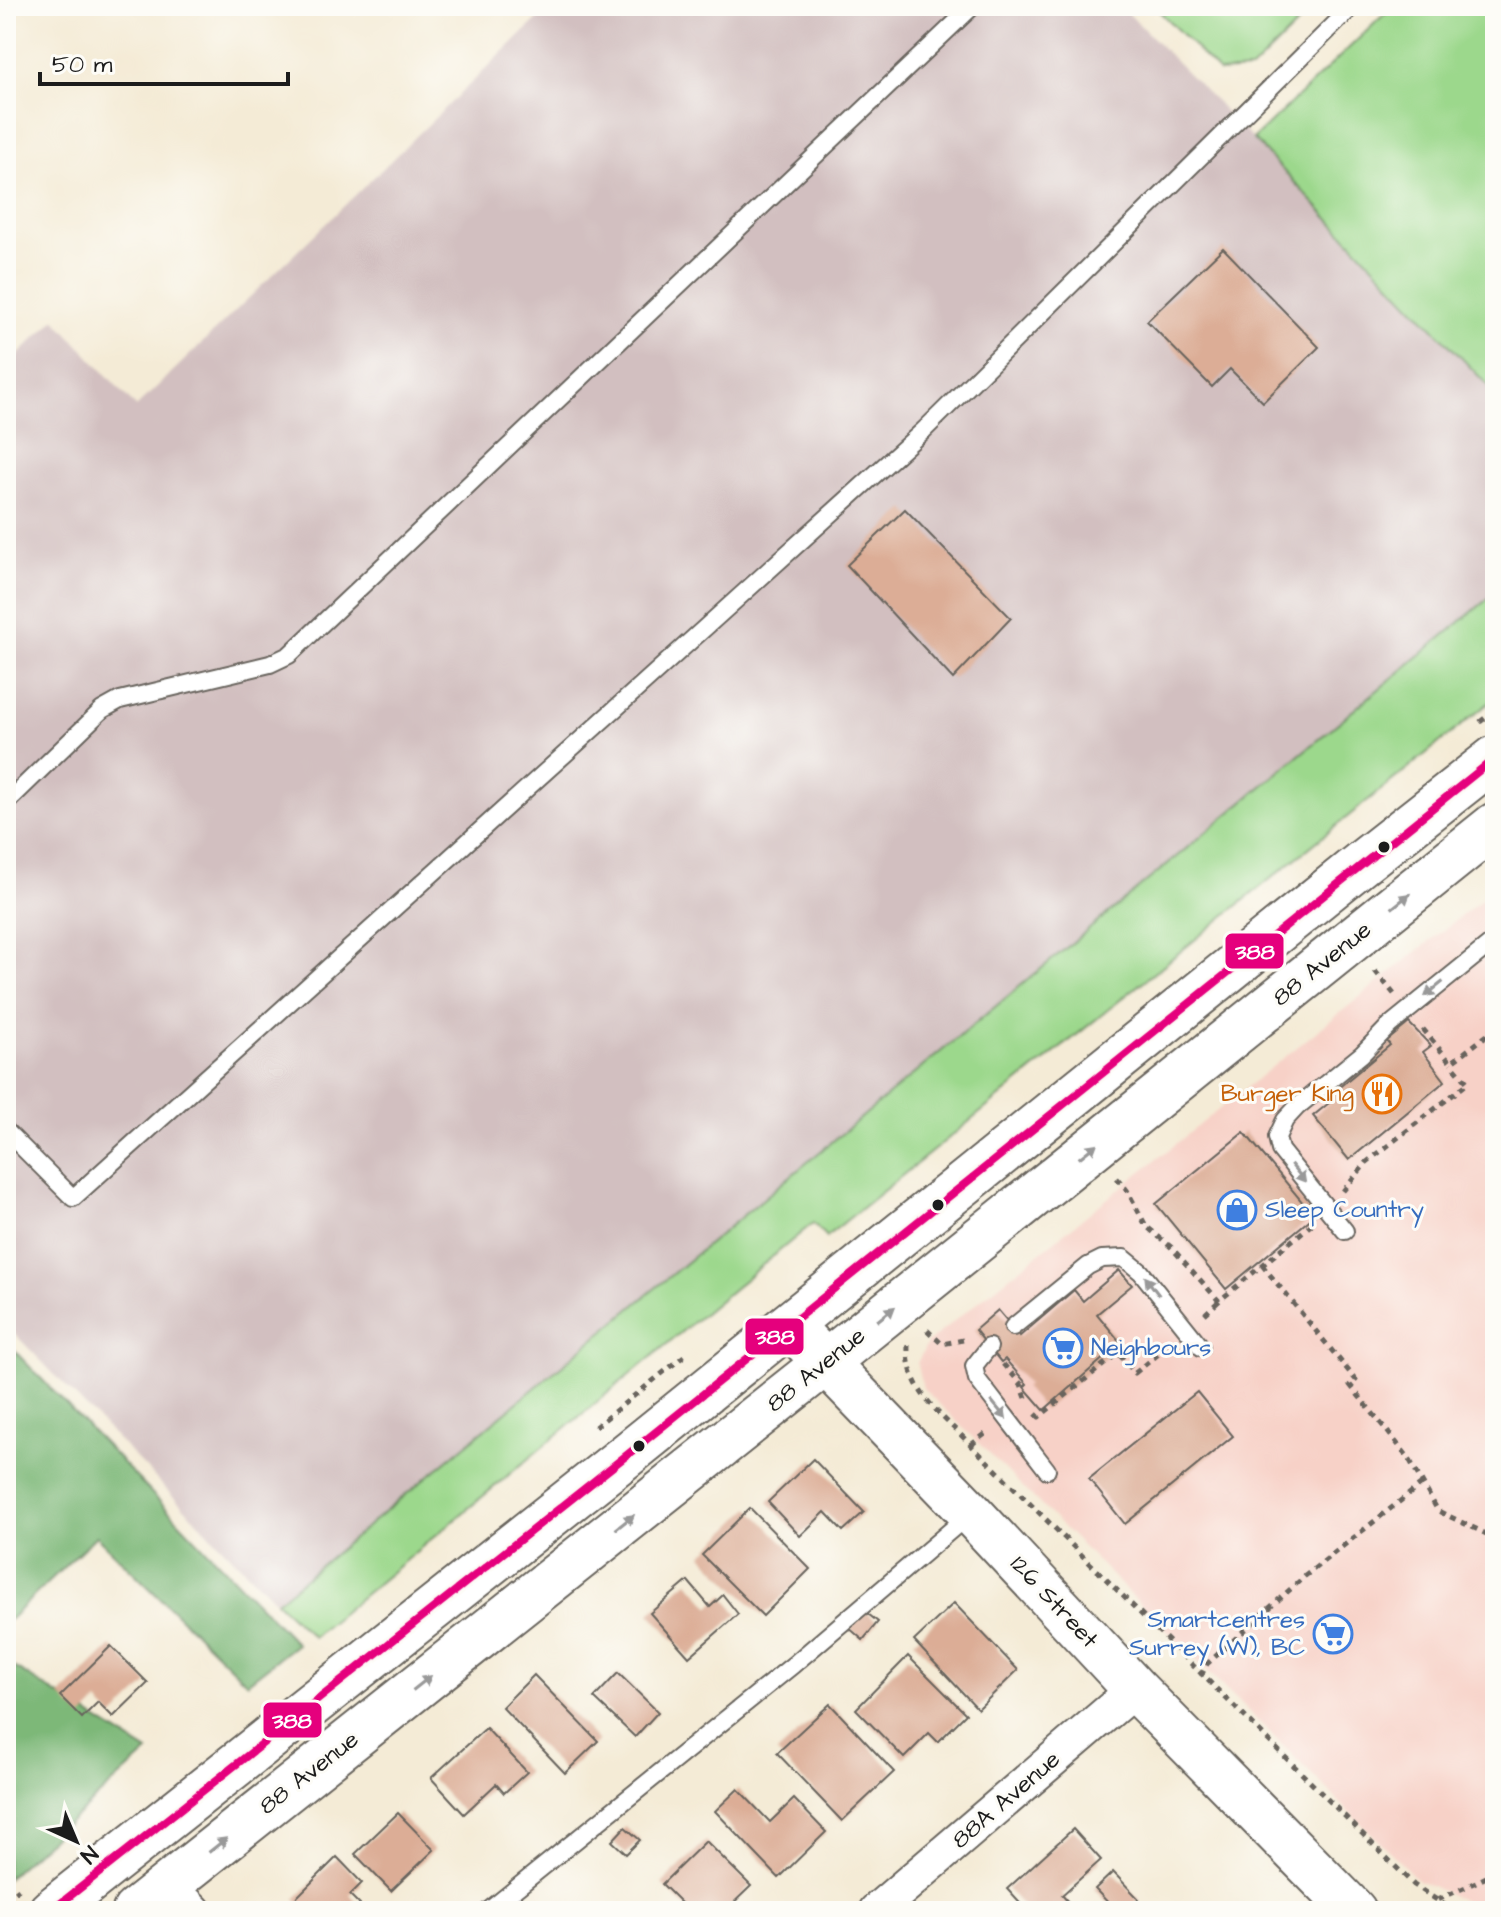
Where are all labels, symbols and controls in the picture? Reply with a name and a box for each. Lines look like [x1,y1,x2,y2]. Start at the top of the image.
scale bar [40,36,288,86]
text: 50 m [52,48,113,82]
unlabelled marker [1376,839,1392,855]
one-way arrow [1390,893,1410,910]
street label: 88 Avenue [1265,913,1379,1015]
line badge: 388 [1224,932,1285,970]
text: 388 [1234,937,1276,968]
one-way arrow [1424,980,1444,997]
restaurant icon: Burger King [1361,1073,1403,1115]
place label: Burger King [1221,1077,1354,1112]
one-way arrow [1078,1143,1098,1160]
one-way arrow [1289,1163,1306,1183]
shop icon: Sleep Country [1216,1189,1258,1231]
place label: Sleep Country [1265,1193,1424,1228]
unlabelled marker [930,1197,946,1213]
one-way arrow [1144,1276,1160,1296]
one-way arrow [876,1306,896,1323]
line badge: 388 [744,1317,805,1356]
street label: 88 Avenue [759,1319,873,1421]
text: 388 [754,1322,796,1353]
supermarket icon: Neighbours [1042,1327,1084,1369]
place label: Neighbours [1091,1331,1211,1366]
one-way arrow [990,1400,1007,1420]
unlabelled marker [631,1438,647,1454]
one-way arrow [615,1514,635,1530]
street label: 126 Street [1002,1548,1106,1656]
place label: Smartcentres Surrey (W), BC [1129,1603,1305,1666]
supermarket icon: Smartcentres Surrey (W), BC [1312,1613,1354,1655]
one-way arrow [412,1675,432,1692]
line badge: 388 [262,1701,323,1739]
text: 388 [271,1706,313,1737]
street label: 88 Avenue [252,1723,366,1823]
street label: 88A Avenue [944,1743,1068,1857]
north arrow [36,1801,116,1881]
one-way arrow [208,1837,228,1854]
text: N [73,1838,105,1870]

